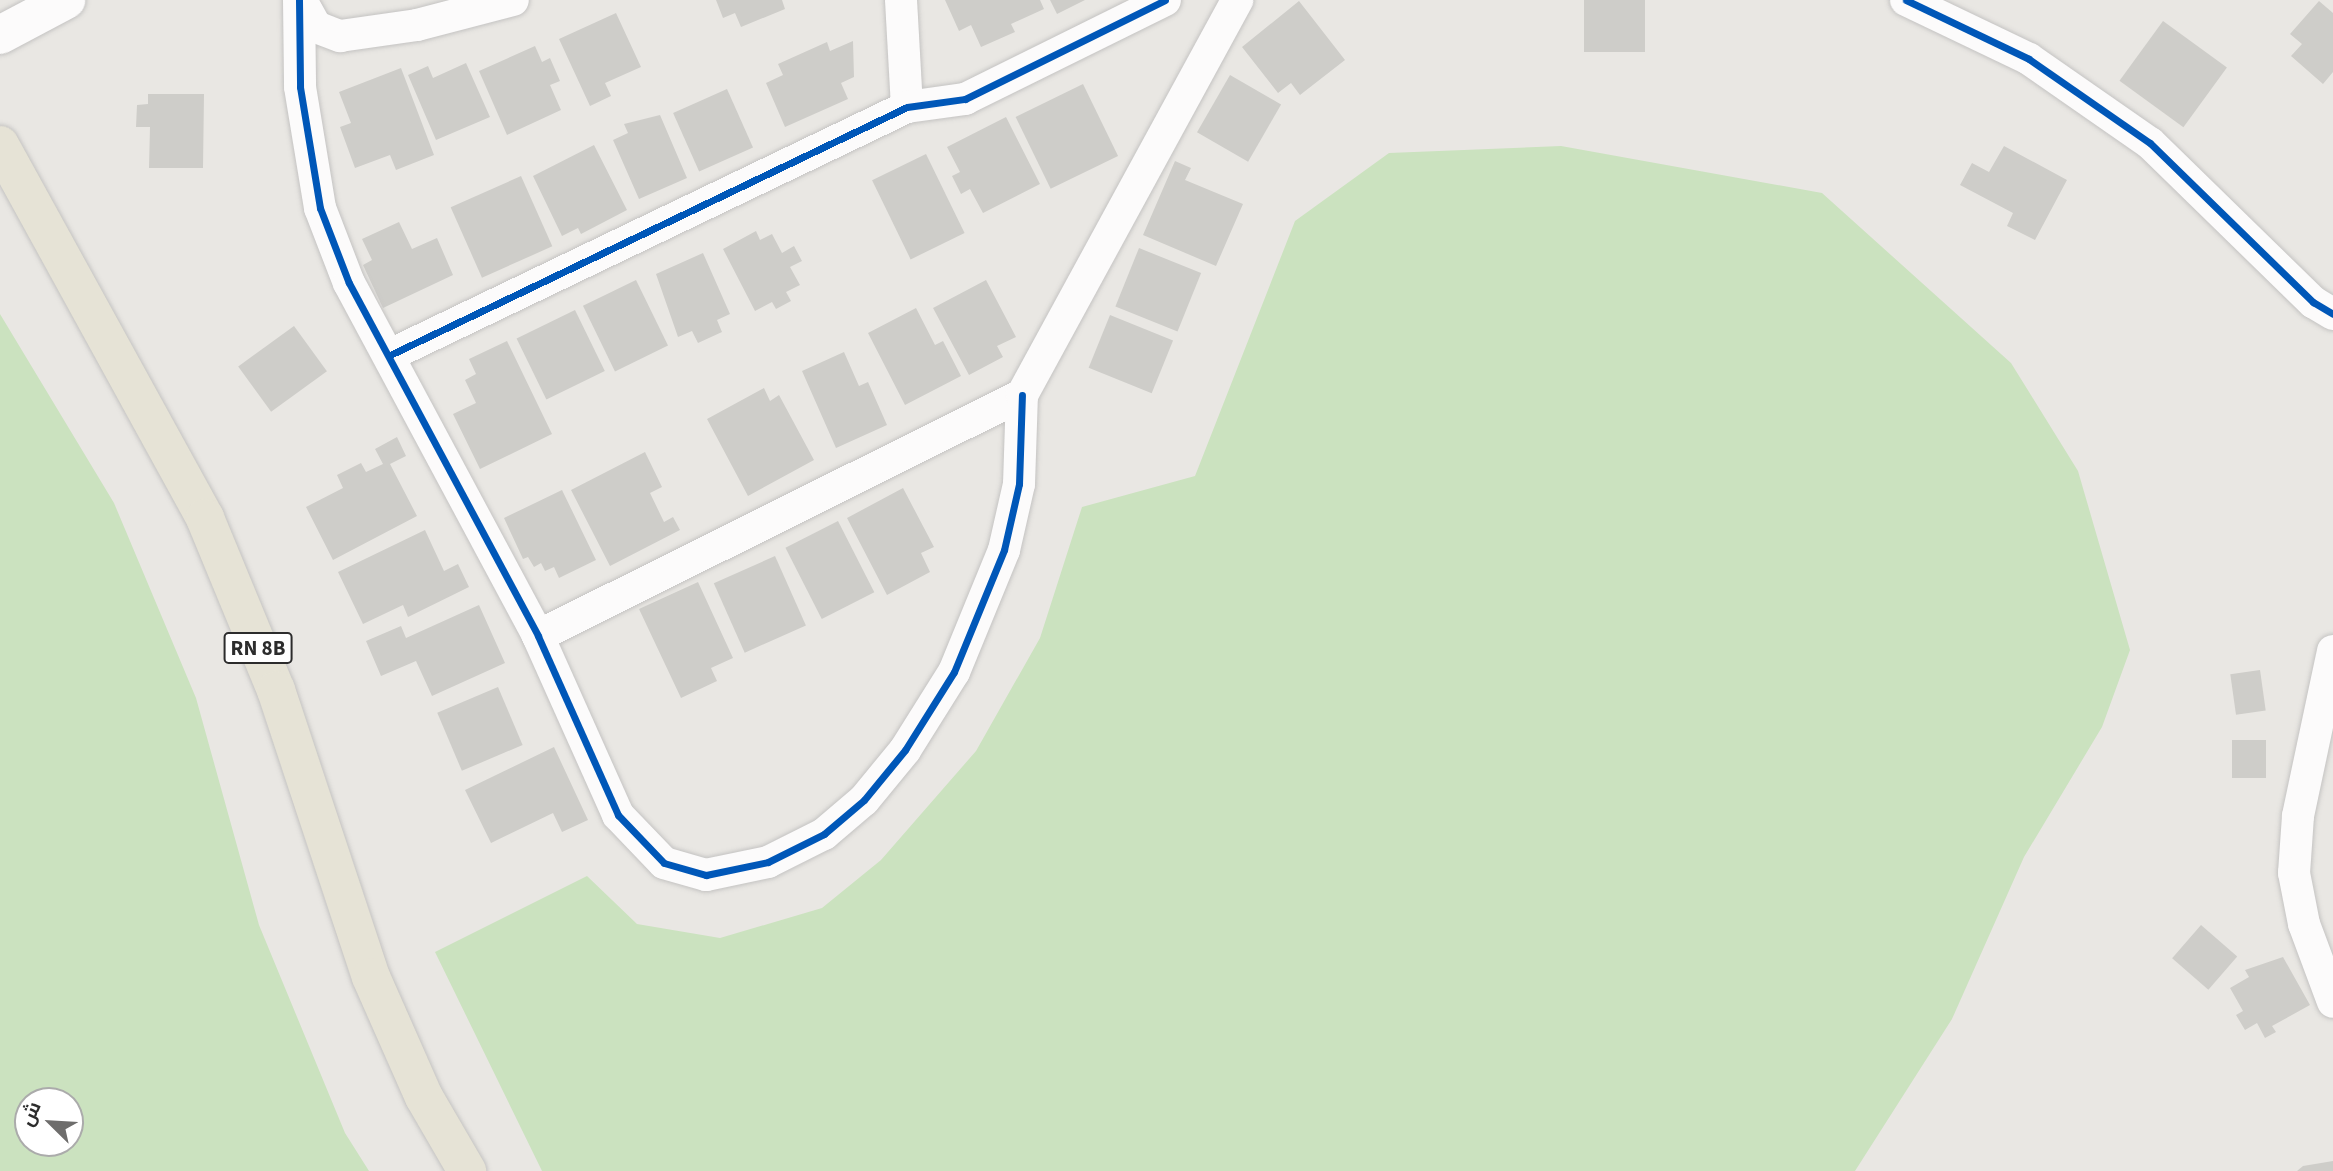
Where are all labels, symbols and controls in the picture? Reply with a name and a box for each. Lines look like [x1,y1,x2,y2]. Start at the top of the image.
road number: RN 8B [223,630,293,666]
north arrow [14,1087,84,1157]
text: ش [14,1097,48,1131]

